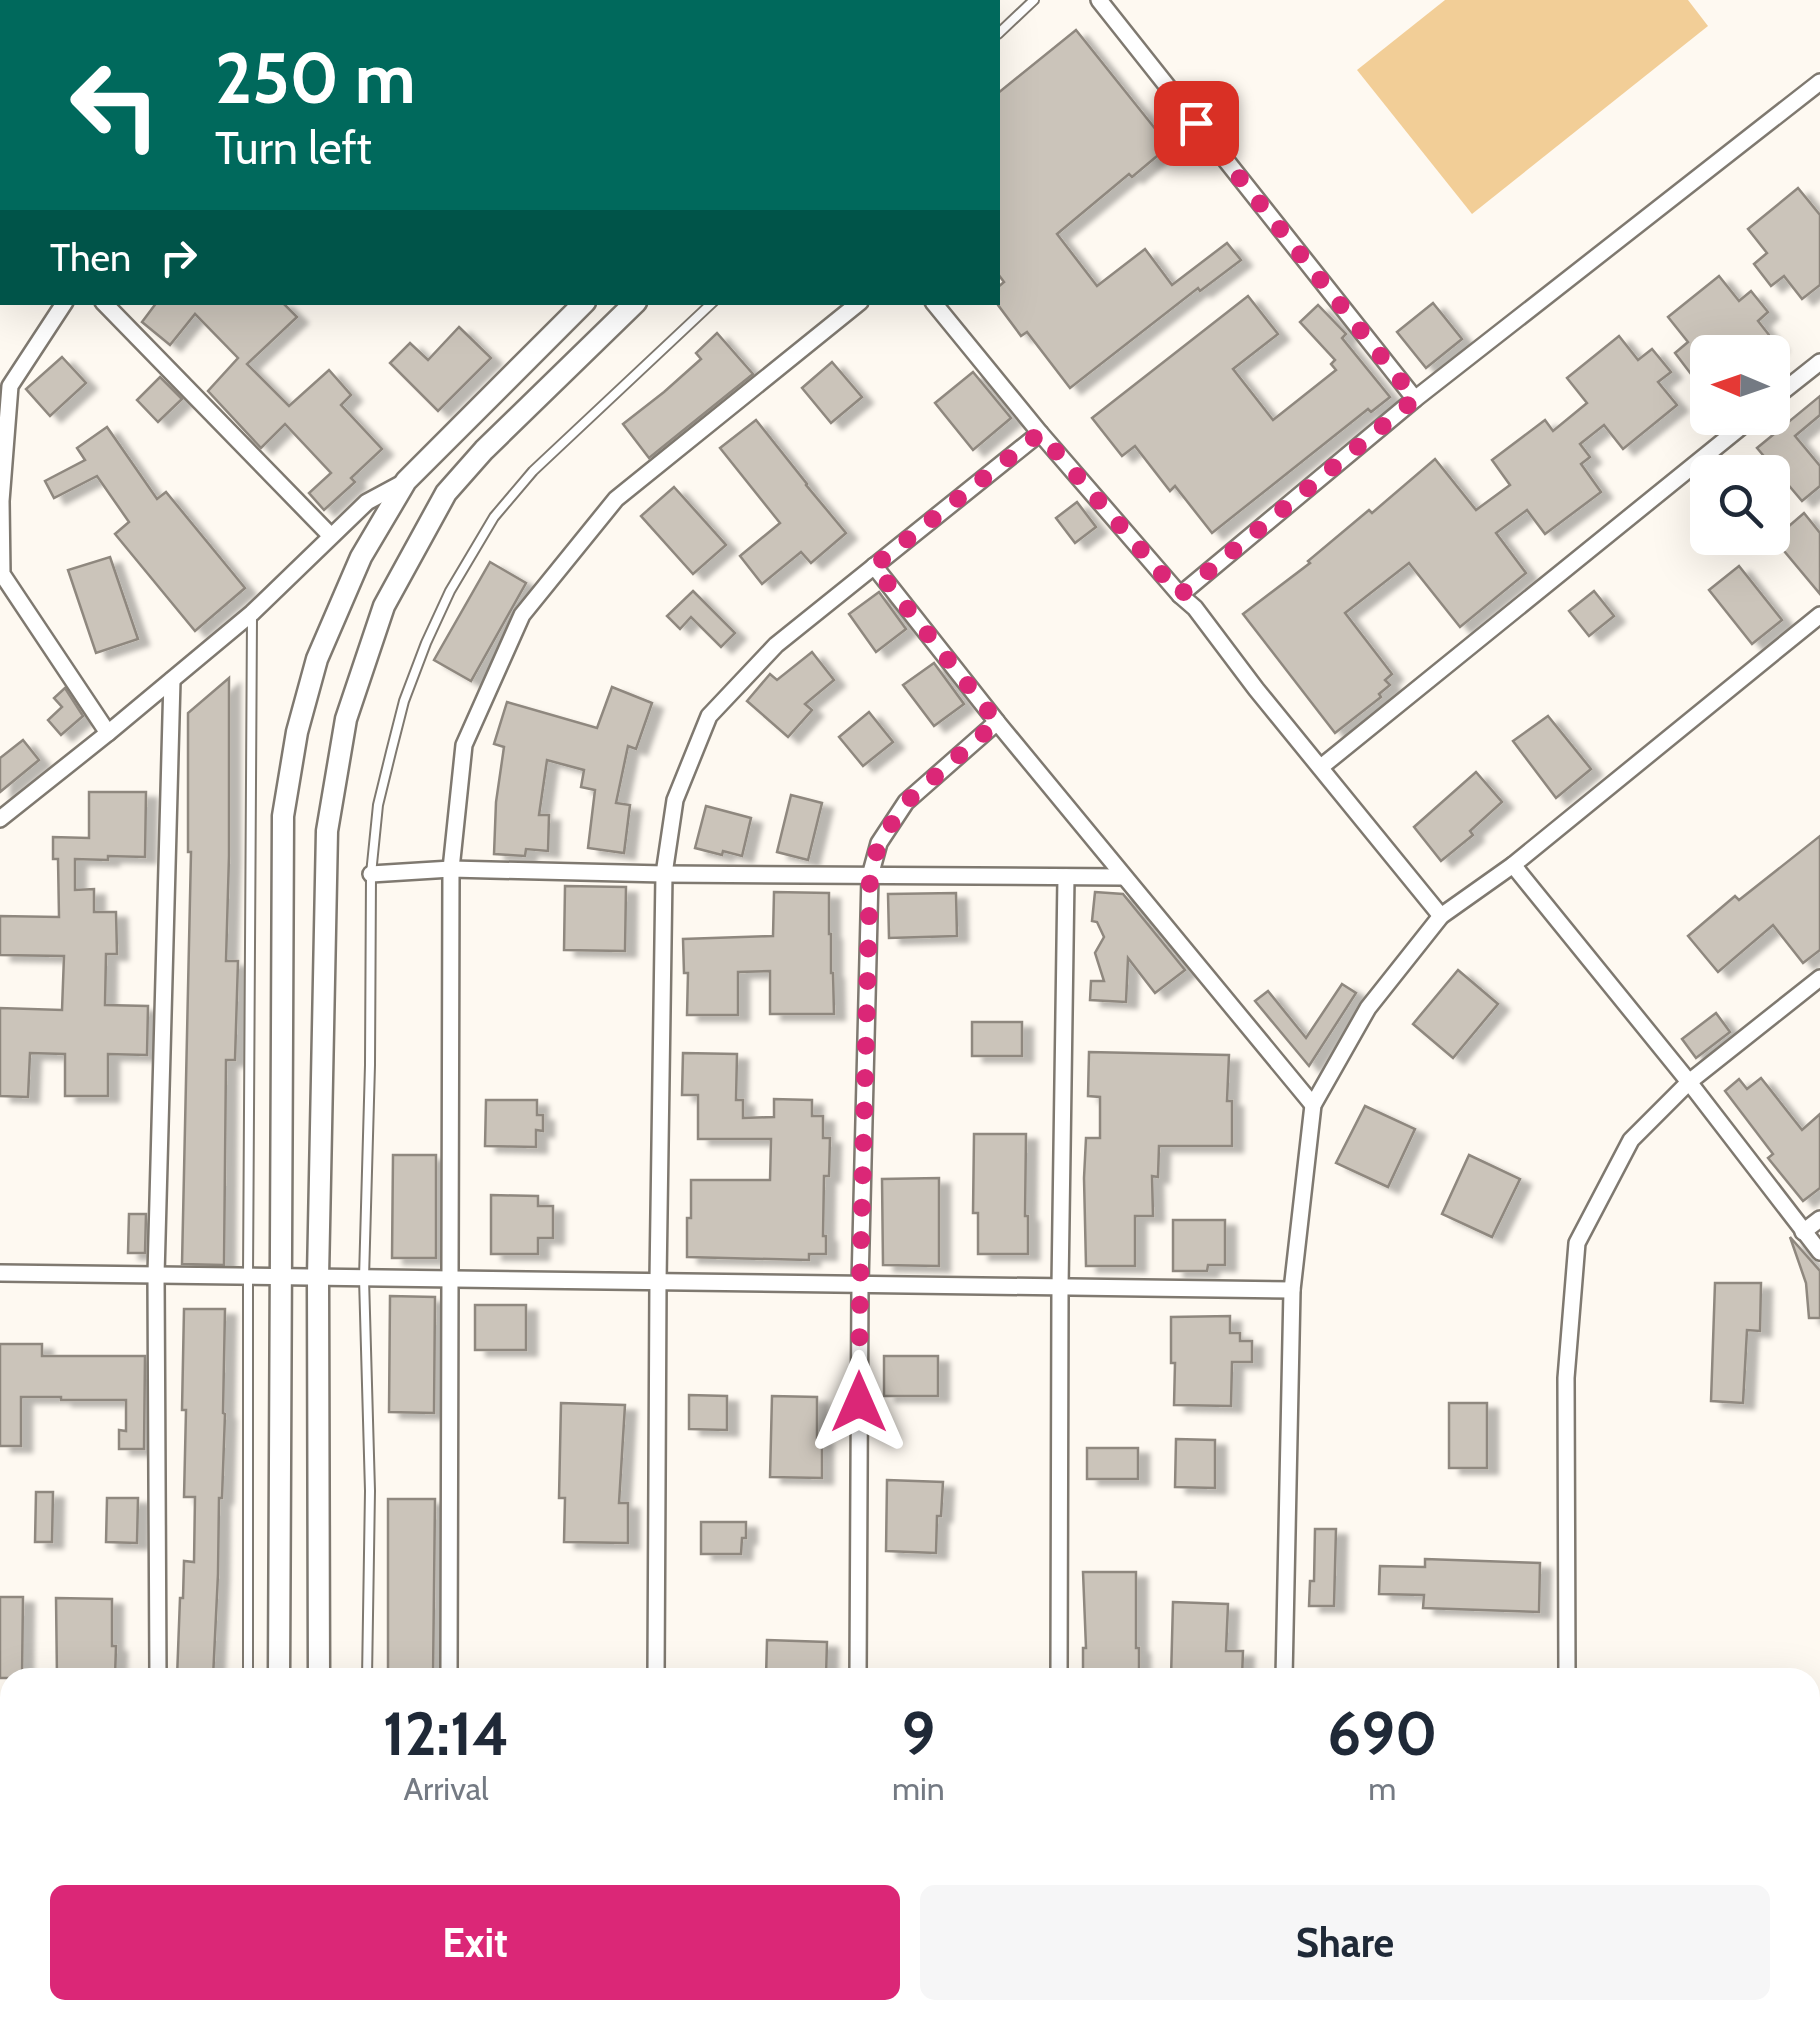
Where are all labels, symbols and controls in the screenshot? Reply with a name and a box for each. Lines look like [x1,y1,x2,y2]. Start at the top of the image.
text: 250 m [215,35,416,121]
icon: left [50,40,180,170]
pin [1154,81,1239,166]
icon: arrive [1169,96,1224,151]
text: Turn left [215,121,372,175]
icon: right [151,230,206,285]
text: Then [50,234,131,281]
north arrow [1690,335,1790,435]
map controls [1690,335,1790,555]
button: search [1690,455,1790,555]
position arrow [807,1350,911,1454]
text: 12:14 [383,1697,509,1770]
text: 9 [902,1697,935,1770]
text: 690 [1327,1697,1437,1770]
text: Arrival [403,1769,489,1808]
text: min [892,1769,945,1808]
text: m [1368,1769,1396,1808]
button: Exit [50,1885,900,2000]
button: Share [920,1885,1770,2000]

